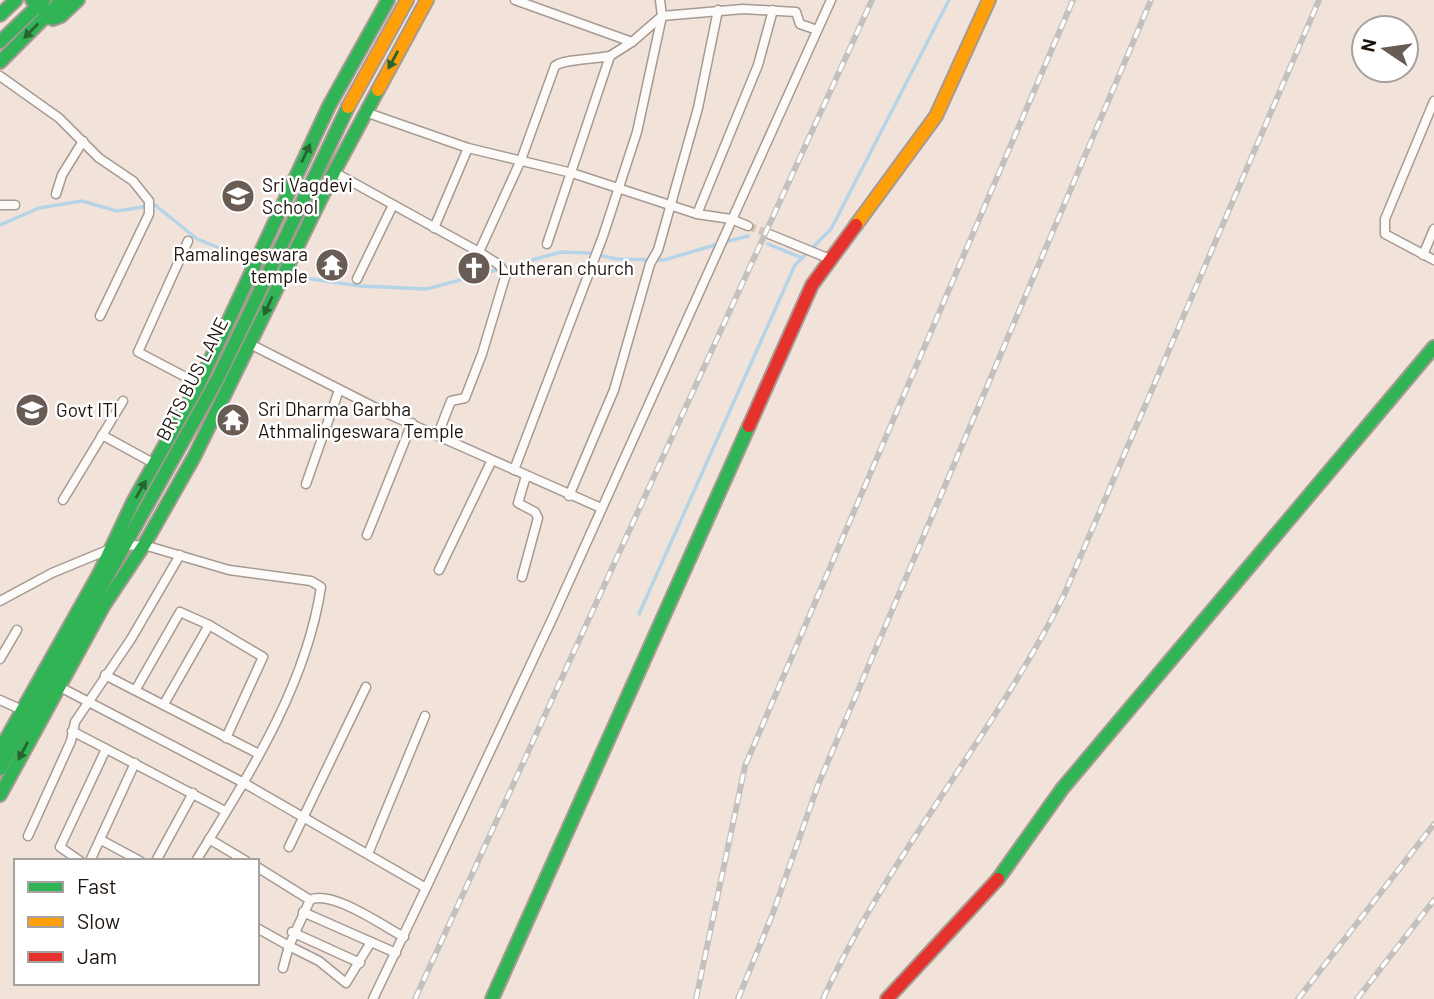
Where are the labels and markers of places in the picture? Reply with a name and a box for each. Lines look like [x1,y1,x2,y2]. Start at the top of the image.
place label: Sri Vagdevi School [262,173,353,218]
school or university icon: Sri Vagdevi School [219,177,257,215]
place label: Ramalingeswara temple [173,242,308,287]
temple icon: Ramalingeswara temple [313,246,351,284]
church icon: Lutheran church [455,249,493,287]
place label: Lutheran church [498,256,634,279]
school or university icon: Govt ITI [13,391,51,429]
place label: Sri Dharma Garbha Athmalingeswara Temple [258,397,464,442]
place label: Govt ITI [56,398,118,421]
temple icon: Sri Dharma Garbha Athmalingeswara Temple [214,401,252,439]

